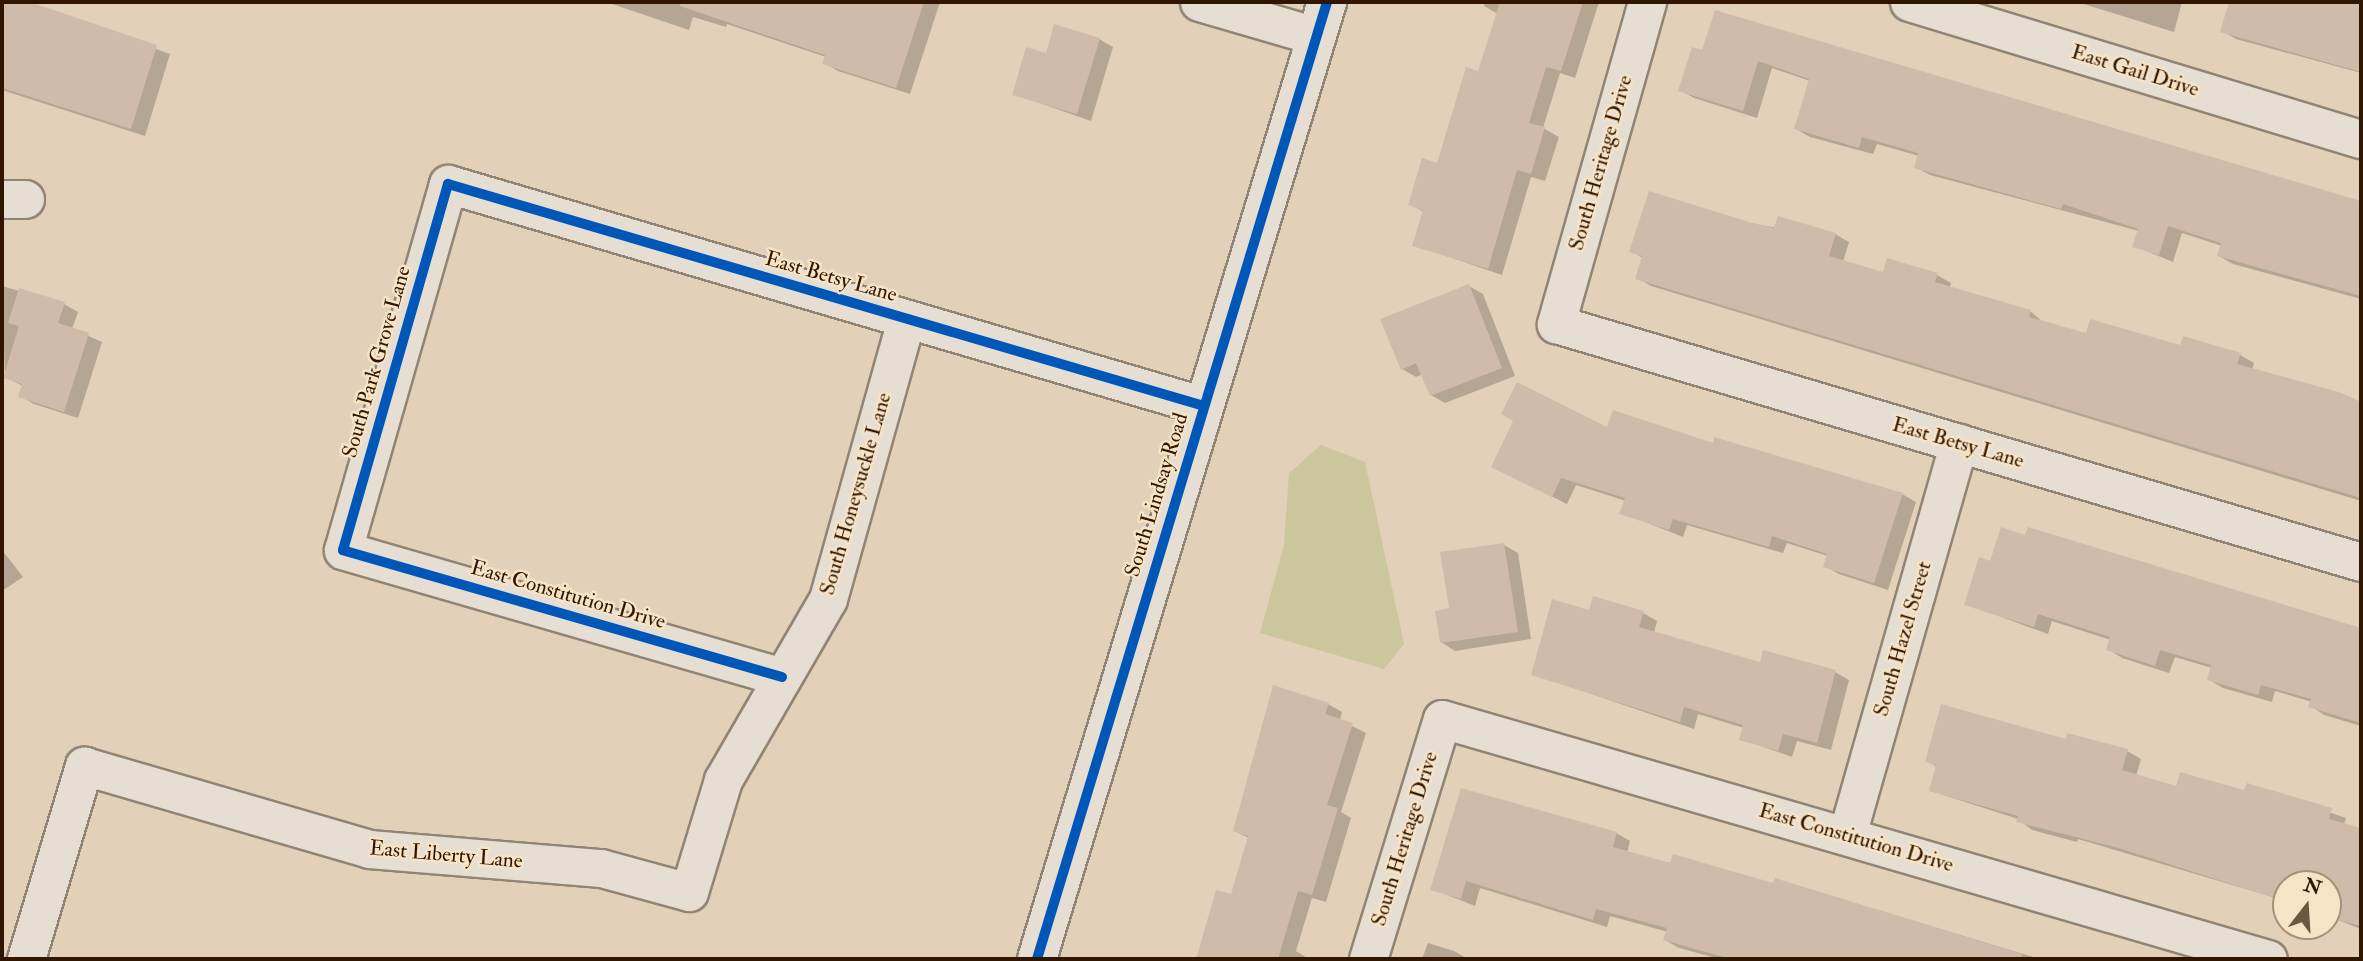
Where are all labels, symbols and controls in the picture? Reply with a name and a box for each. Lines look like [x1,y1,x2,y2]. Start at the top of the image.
street label: East Gail Drive [2068,40,2202,102]
street label: South Heritage Drive [1564,73,1638,253]
street label: East Betsy Lane [762,246,900,308]
street label: South Park Grove Lane [338,263,416,461]
street label: South Honeysuckle Lane [815,390,897,598]
street label: South Lindsay Road [1120,410,1194,580]
street label: East Betsy Lane [1889,412,2027,474]
street label: East Constitution Drive [468,555,668,635]
street label: South Hazel Street [1869,559,1937,719]
street label: South Heritage Drive [1367,749,1443,929]
street label: East Constitution Drive [1756,798,1956,878]
street label: East Liberty Lane [368,836,524,874]
north arrow [2272,870,2342,940]
text: N [2301,873,2324,901]

